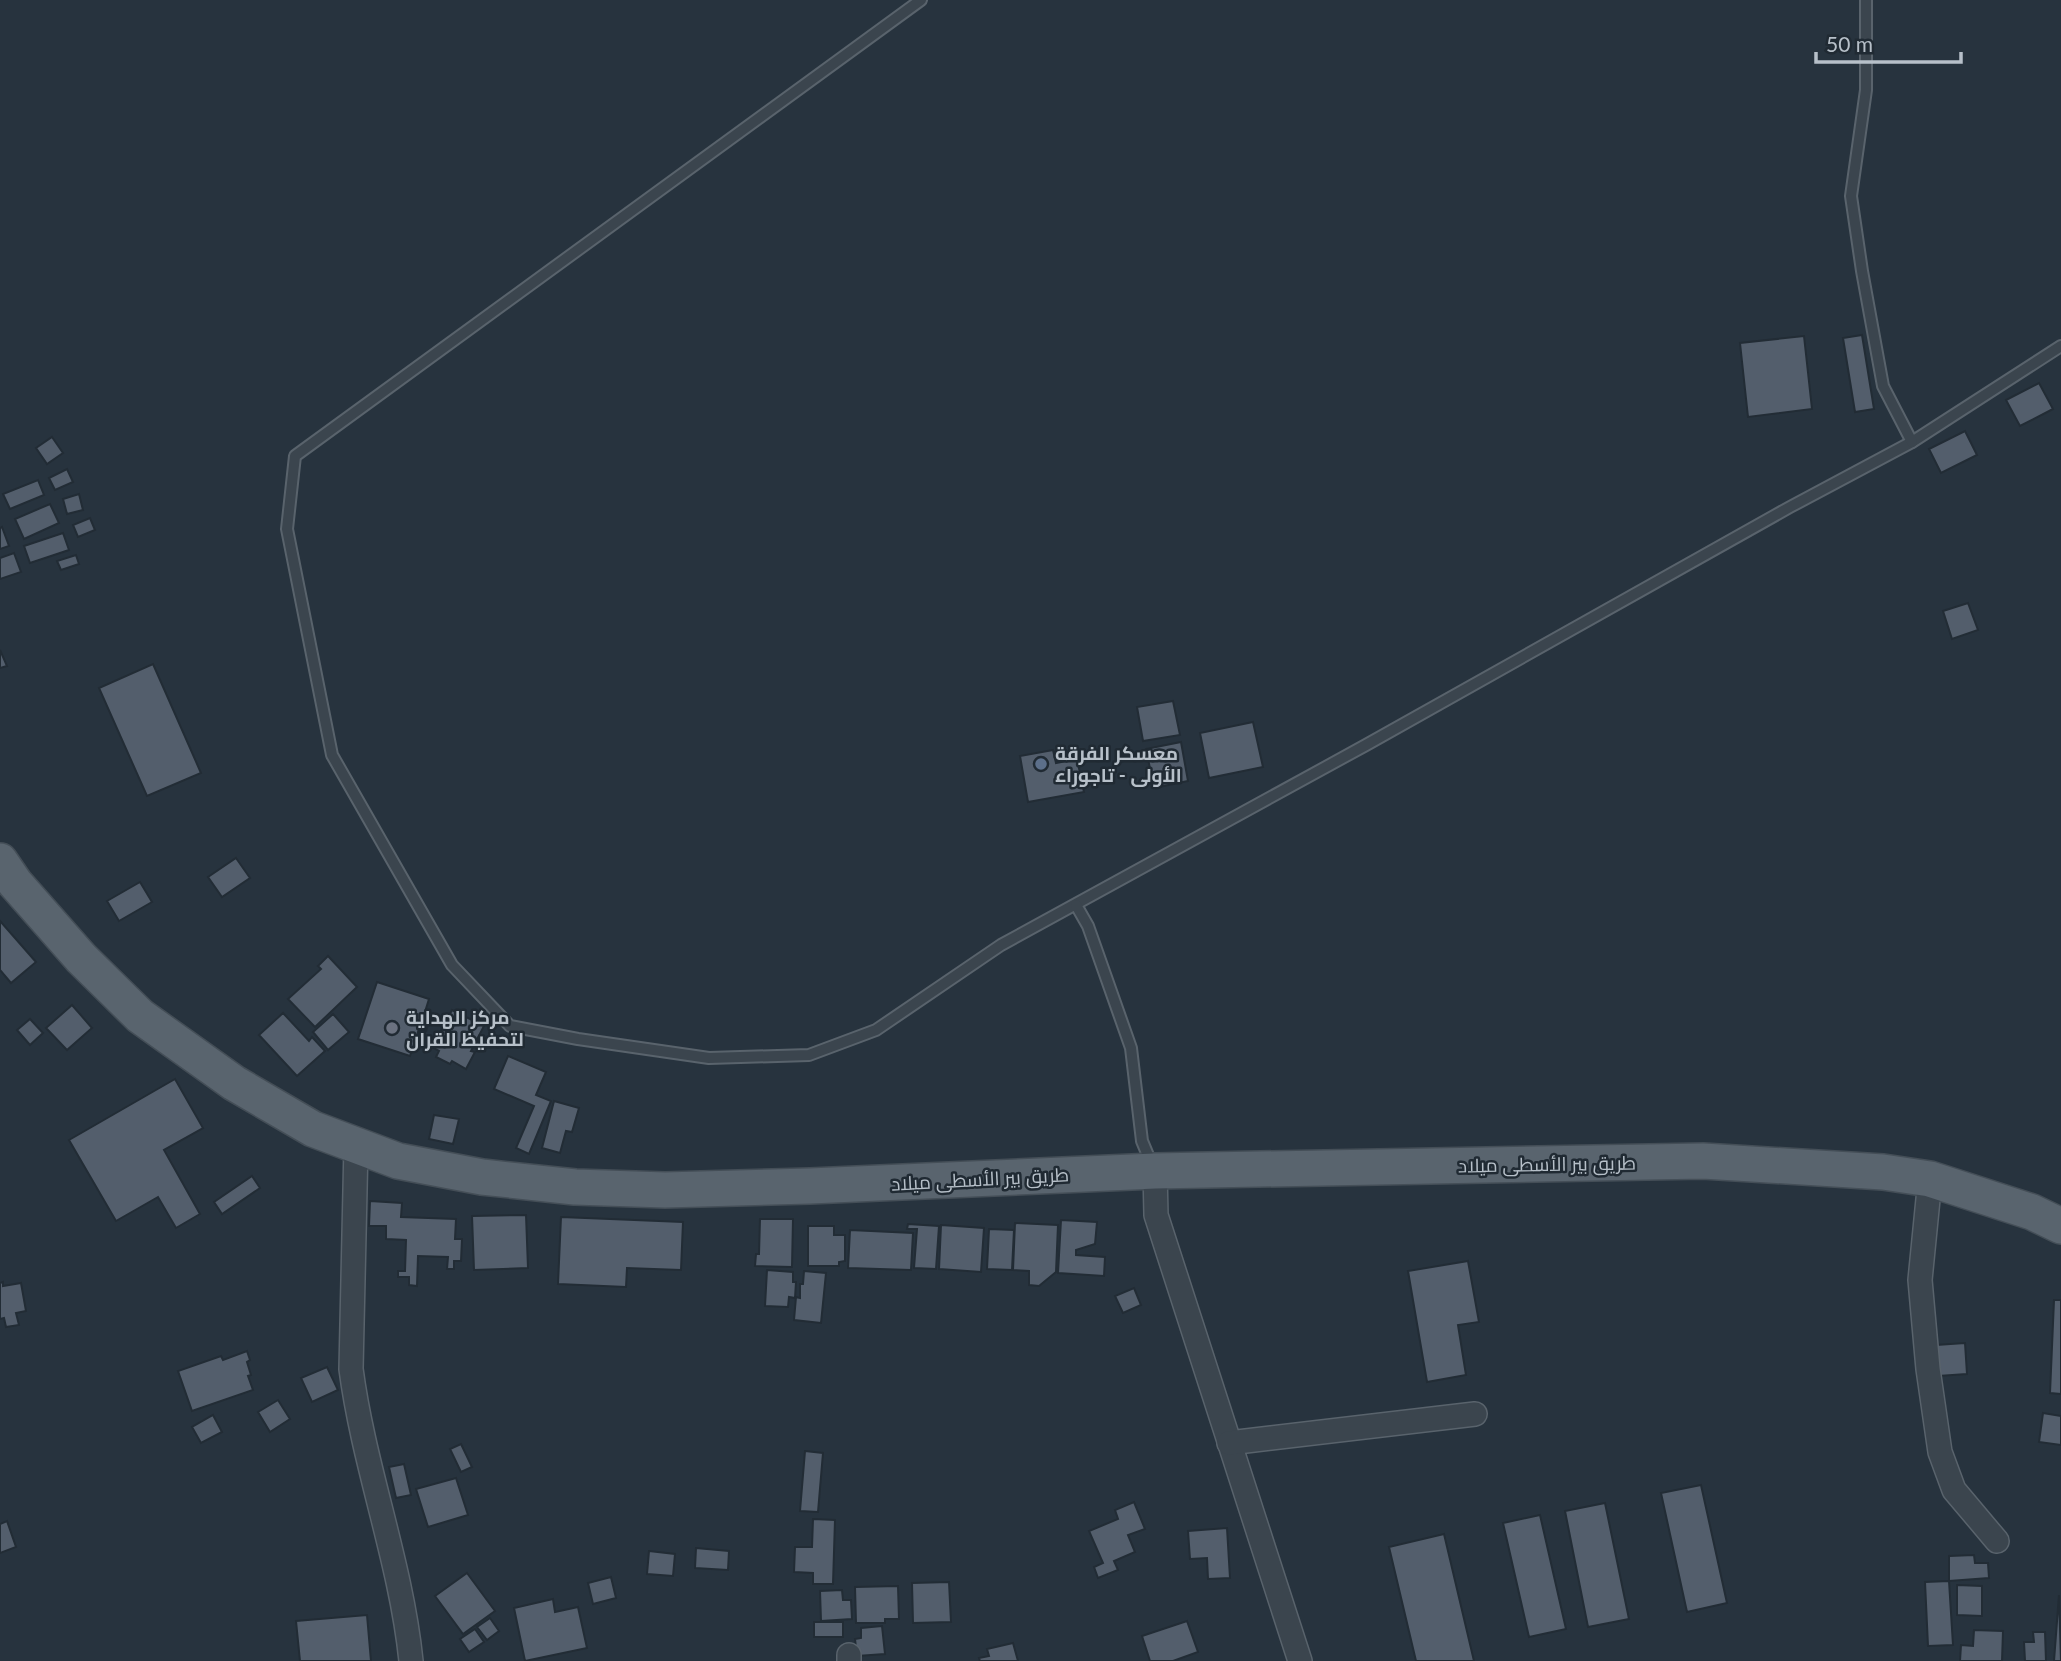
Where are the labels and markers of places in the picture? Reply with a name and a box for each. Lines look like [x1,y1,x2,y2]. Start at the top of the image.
place label: معسكر الفرقة الأولى - تاجوراء [1055,741,1182,787]
marker: معسكر الفرقة الأولى - تاجوراء [1033,756,1049,772]
place label: مركز الهداية لتحفيظ القران [406,1005,524,1051]
marker: مركز الهداية لتحفيظ القران [384,1020,400,1036]

